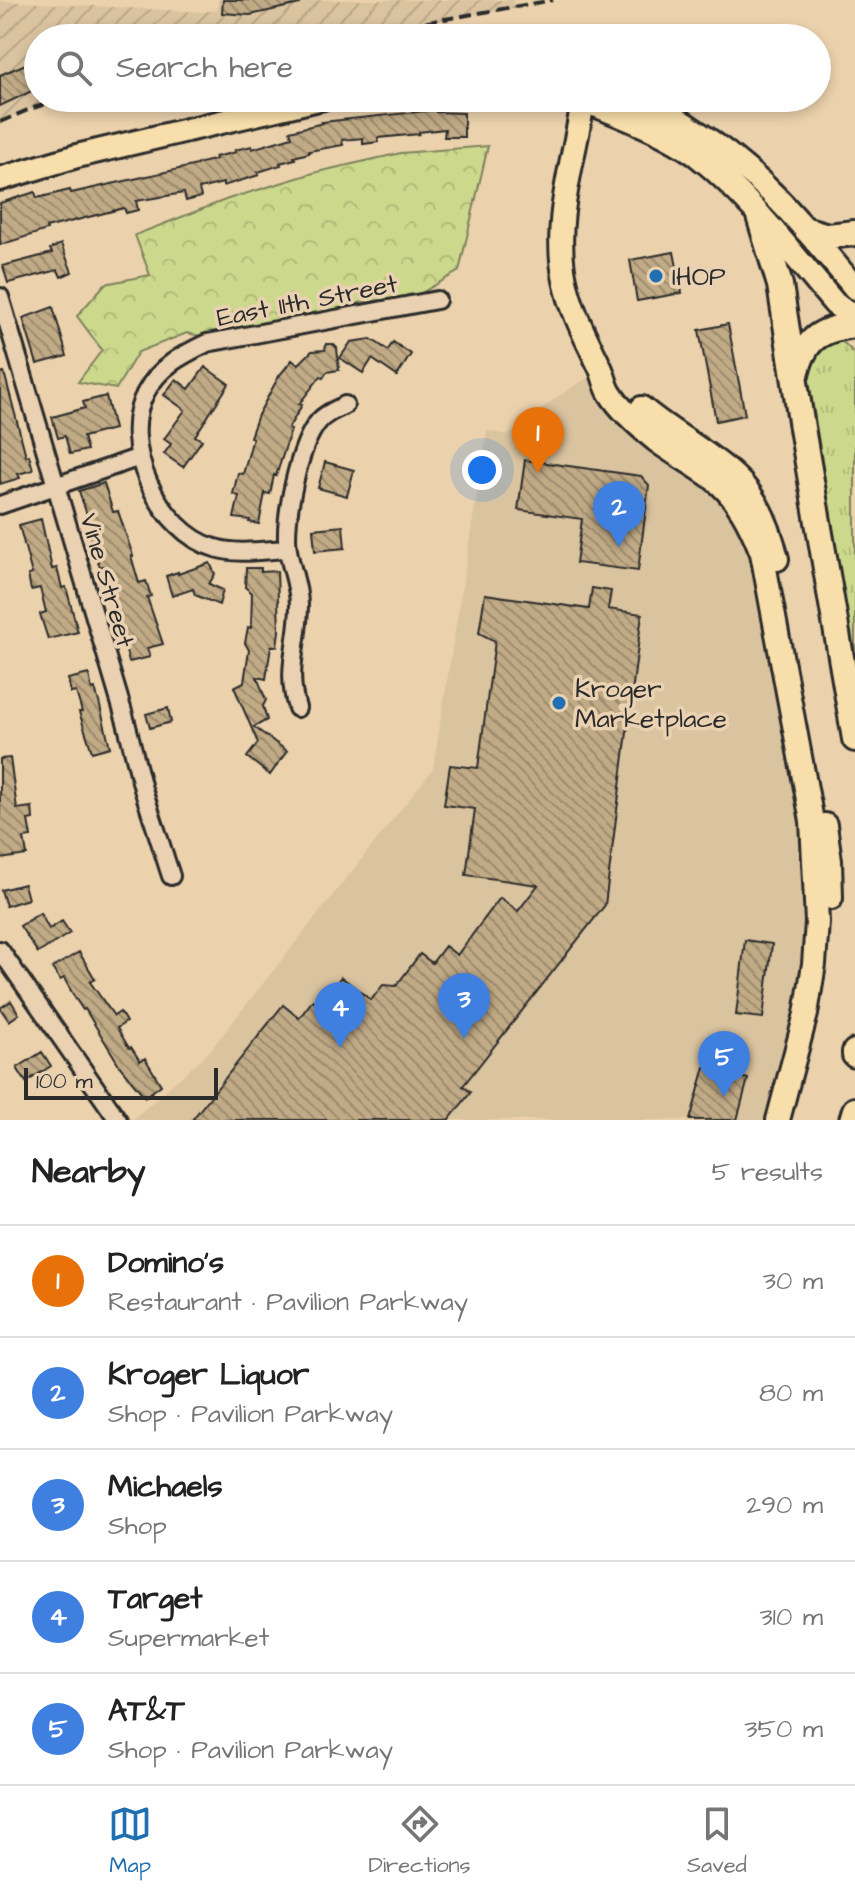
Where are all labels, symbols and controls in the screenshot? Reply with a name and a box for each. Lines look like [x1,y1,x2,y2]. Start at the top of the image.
search box [24,24,831,112]
icon: search [52,46,96,90]
text: Search here [116,47,293,89]
place label: IHOP [672,259,726,295]
street label: East 11th Street [214,266,401,336]
marker: IHOP [647,267,665,285]
pin: 1 [512,407,564,473]
your location [462,450,502,490]
pin: 2 [593,481,645,547]
street label: Vine Street [71,509,143,652]
place label: Kroger Marketplace [575,671,727,737]
marker: Kroger Marketplace [550,694,568,712]
pin: 3 [438,973,490,1039]
pin: 4 [314,982,366,1048]
pin: 5 [698,1031,750,1097]
scale bar [24,1064,218,1100]
text: 100 m [36,1066,93,1097]
text: Nearby [32,1148,146,1196]
text: 5 results [712,1154,823,1190]
text: Domino's [108,1242,224,1284]
text: 1 [56,1263,60,1299]
text: 30 m [763,1263,823,1299]
text: Restaurant · Pavilion Parkway [108,1284,468,1320]
text: Kroger Liquor [108,1354,309,1396]
text: 2 [51,1375,65,1411]
text: 80 m [759,1375,823,1411]
text: Shop · Pavilion Parkway [108,1396,393,1432]
text: Michaels [108,1466,222,1508]
text: 3 [51,1487,65,1523]
text: 290 m [746,1487,823,1523]
text: Shop [108,1508,167,1544]
text: Target [108,1578,202,1620]
text: 4 [49,1599,67,1635]
text: 310 m [759,1599,823,1635]
text: Supermarket [108,1620,269,1656]
text: AT&T [108,1690,185,1732]
text: 5 [49,1711,67,1747]
text: 350 m [744,1711,823,1747]
text: Shop · Pavilion Parkway [108,1732,393,1768]
tab: Map [108,1802,152,1881]
tab: Directions [368,1802,471,1881]
tab: Saved [687,1802,747,1881]

